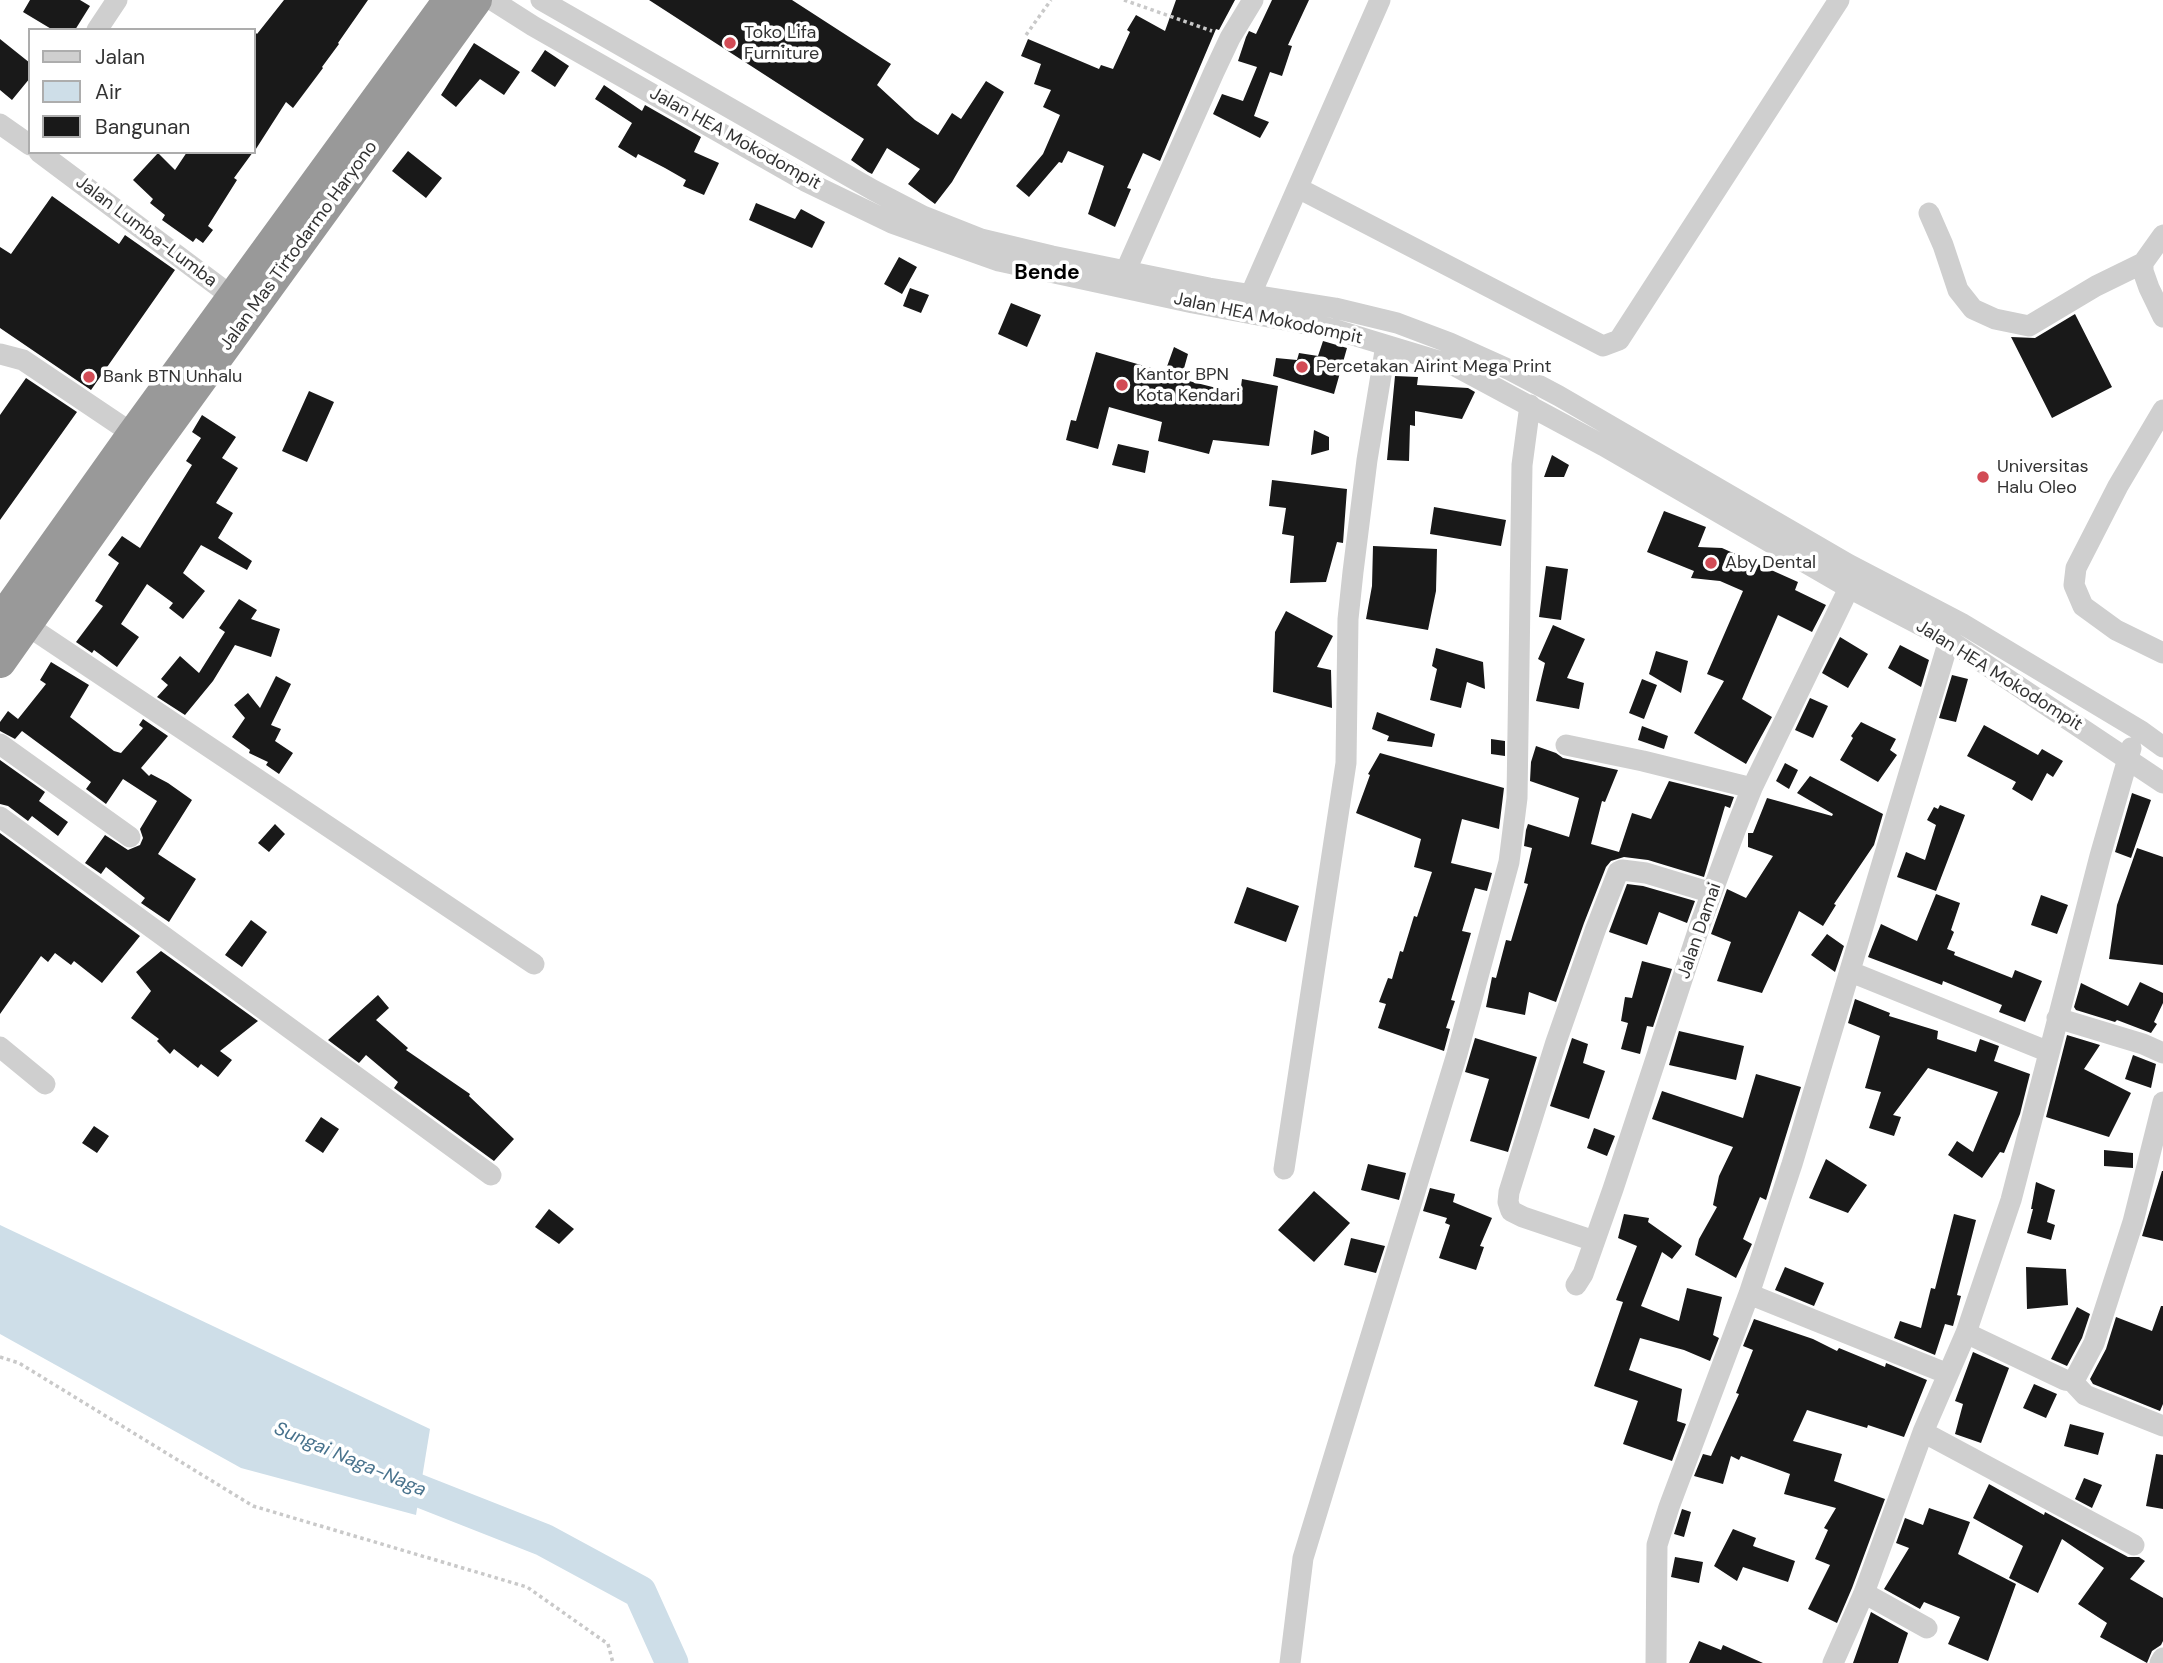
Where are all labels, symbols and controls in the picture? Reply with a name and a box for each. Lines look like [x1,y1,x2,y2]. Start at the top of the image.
place label: Toko Lifa Furniture [744,22,819,64]
legend [28,28,256,154]
marker: Toko Lifa Furniture [722,35,738,51]
text: Jalan [95,43,145,71]
text: Air [95,78,122,106]
street label: Jalan HEA Mokodompit [646,83,824,195]
text: Bangunan [95,113,190,141]
street label: Jalan Mas Tirtodarmo Haryono [216,137,382,355]
street label: Jalan Lumba-Lumba [71,172,221,292]
district label: Bende [1014,260,1080,286]
street label: Jalan HEA Mokodompit [1172,288,1364,350]
place label: Percetakan Airint Mega Print [1316,356,1552,378]
marker: Percetakan Airint Mega Print [1294,359,1310,375]
place label: Kantor BPN Kota Kendari [1136,364,1240,406]
place label: Bank BTN Unhalu [103,366,242,388]
marker: Bank BTN Unhalu [81,369,97,385]
marker: Kantor BPN Kota Kendari [1114,377,1130,393]
place label: Universitas Halu Oleo [1997,456,2089,498]
marker: Universitas Halu Oleo [1975,469,1991,485]
place label: Aby Dental [1725,552,1816,574]
marker: Aby Dental [1703,555,1719,571]
street label: Jalan HEA Mokodompit [1912,616,2086,736]
street label: Jalan Damai [1673,880,1727,982]
water label: Sungai Naga-Naga [271,1418,429,1502]

